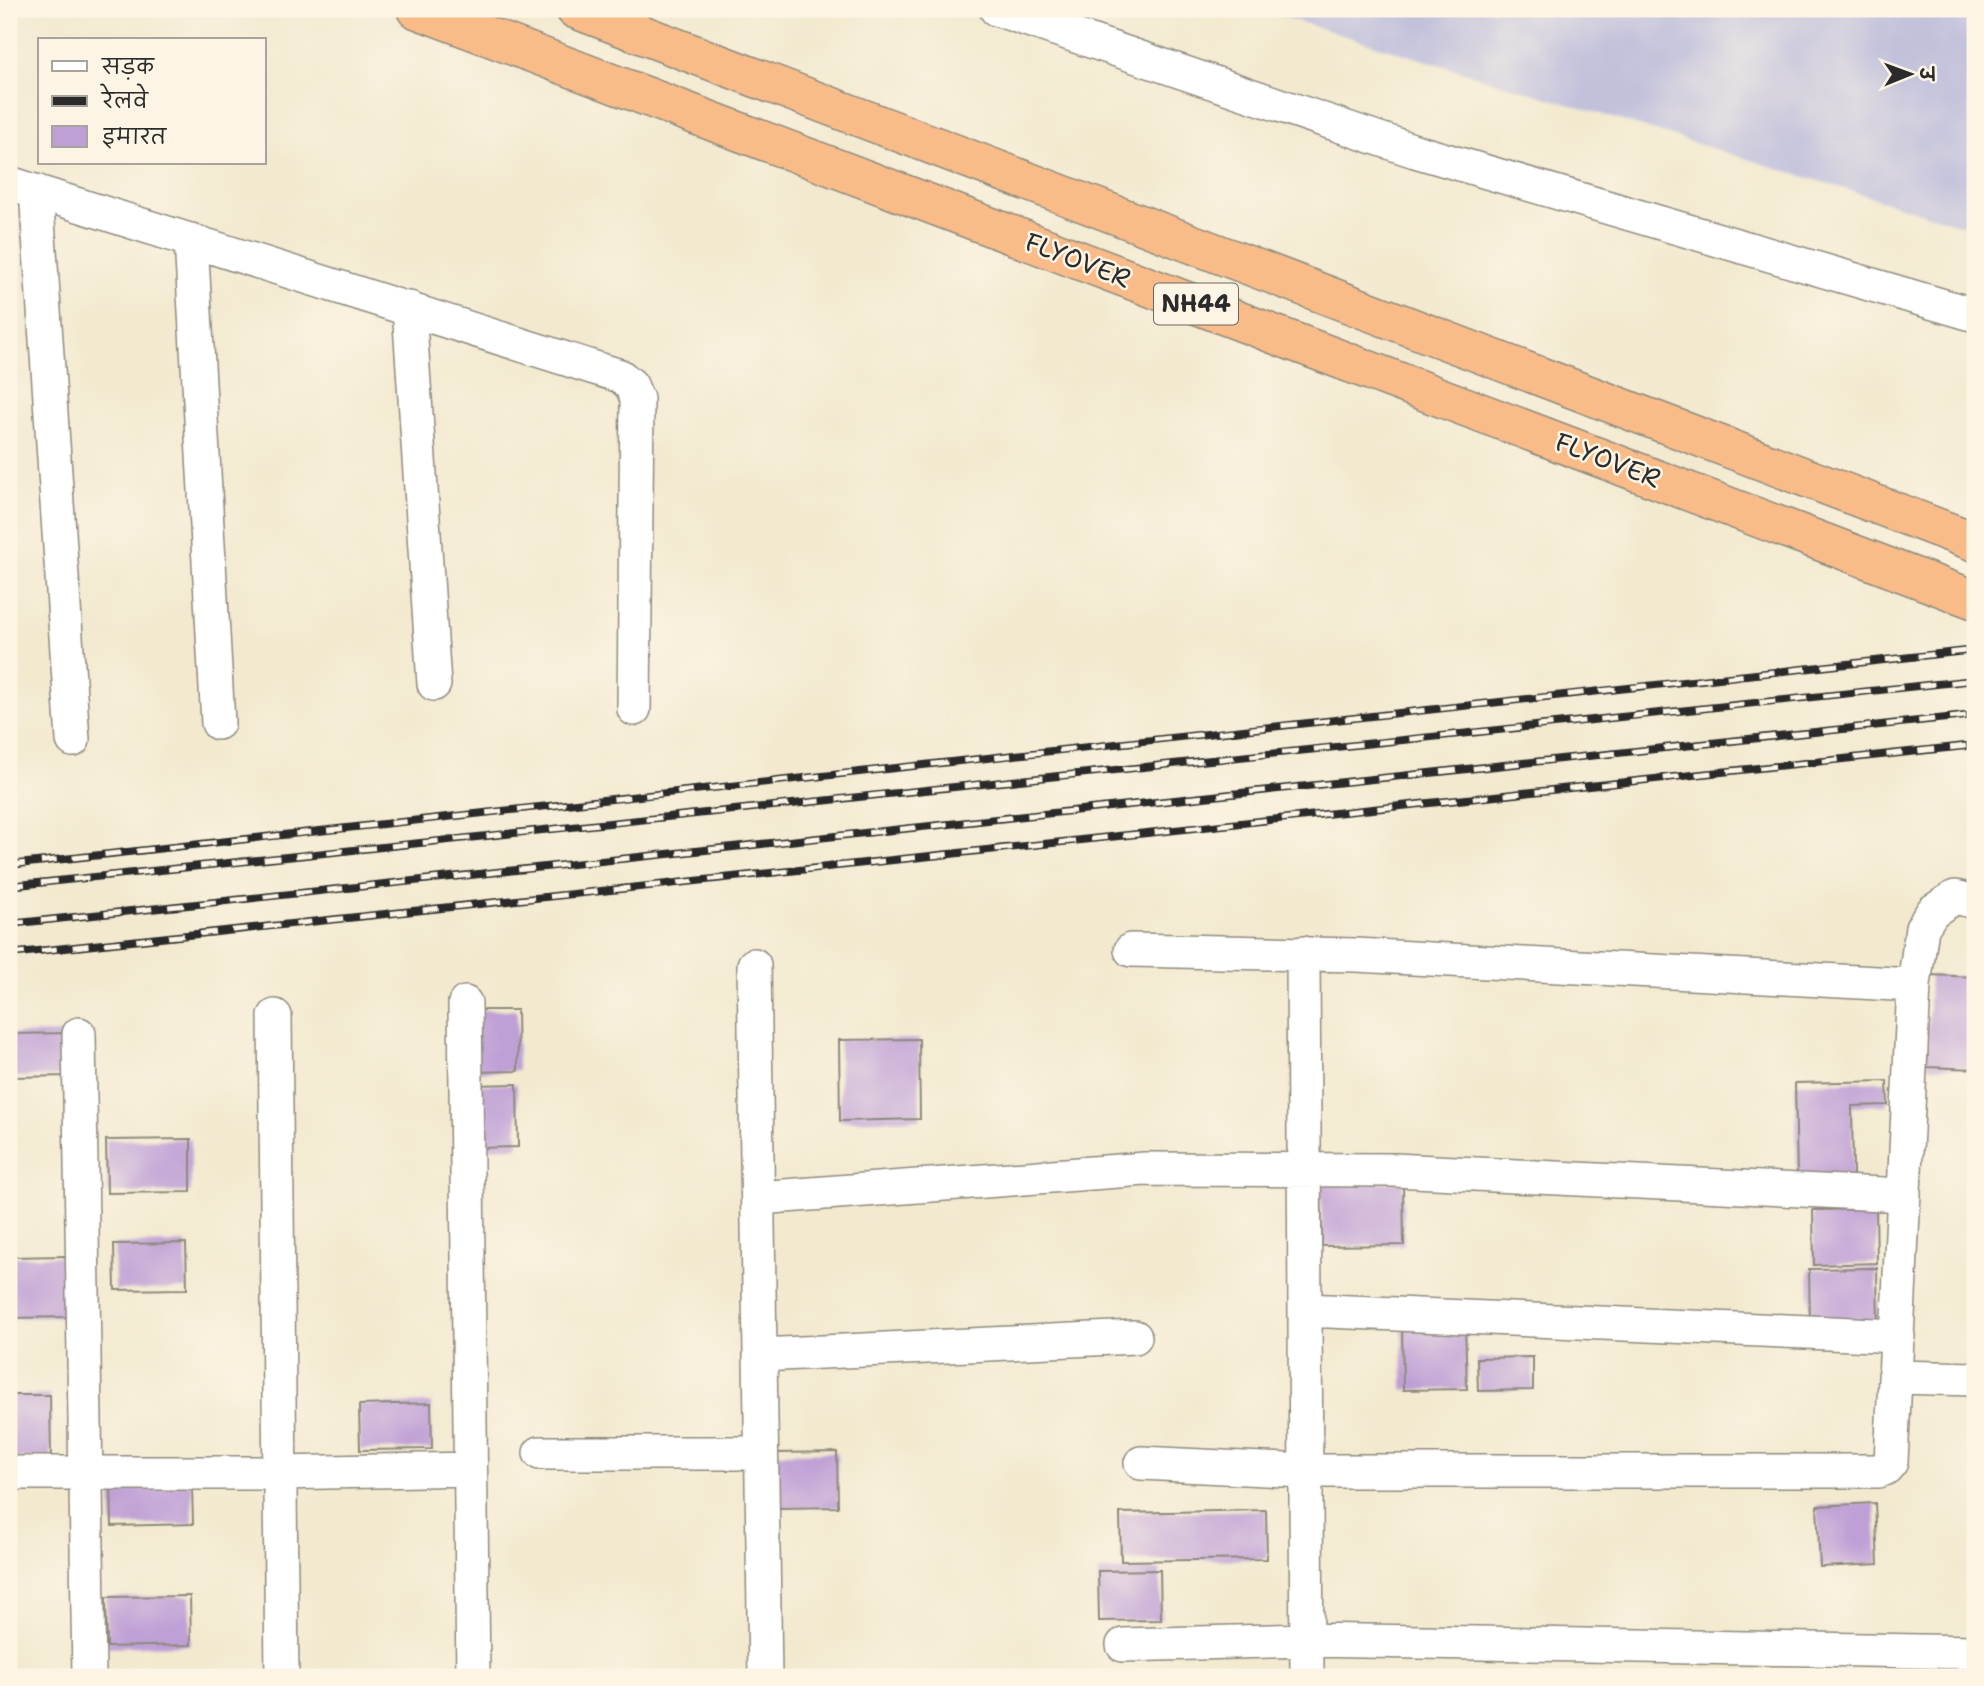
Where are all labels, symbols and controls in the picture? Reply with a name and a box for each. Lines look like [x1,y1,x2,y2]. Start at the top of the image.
legend [38,38,266,164]
north arrow [1876,38,1946,108]
text: सड़क [101,53,155,81]
text: उ [1914,65,1939,83]
text: रेलवे [99,83,149,115]
text: इमारत [102,123,168,151]
street label: FLYOVER [1020,223,1136,296]
road number: NH44 [1154,284,1238,324]
street label: FLYOVER [1550,423,1666,496]

